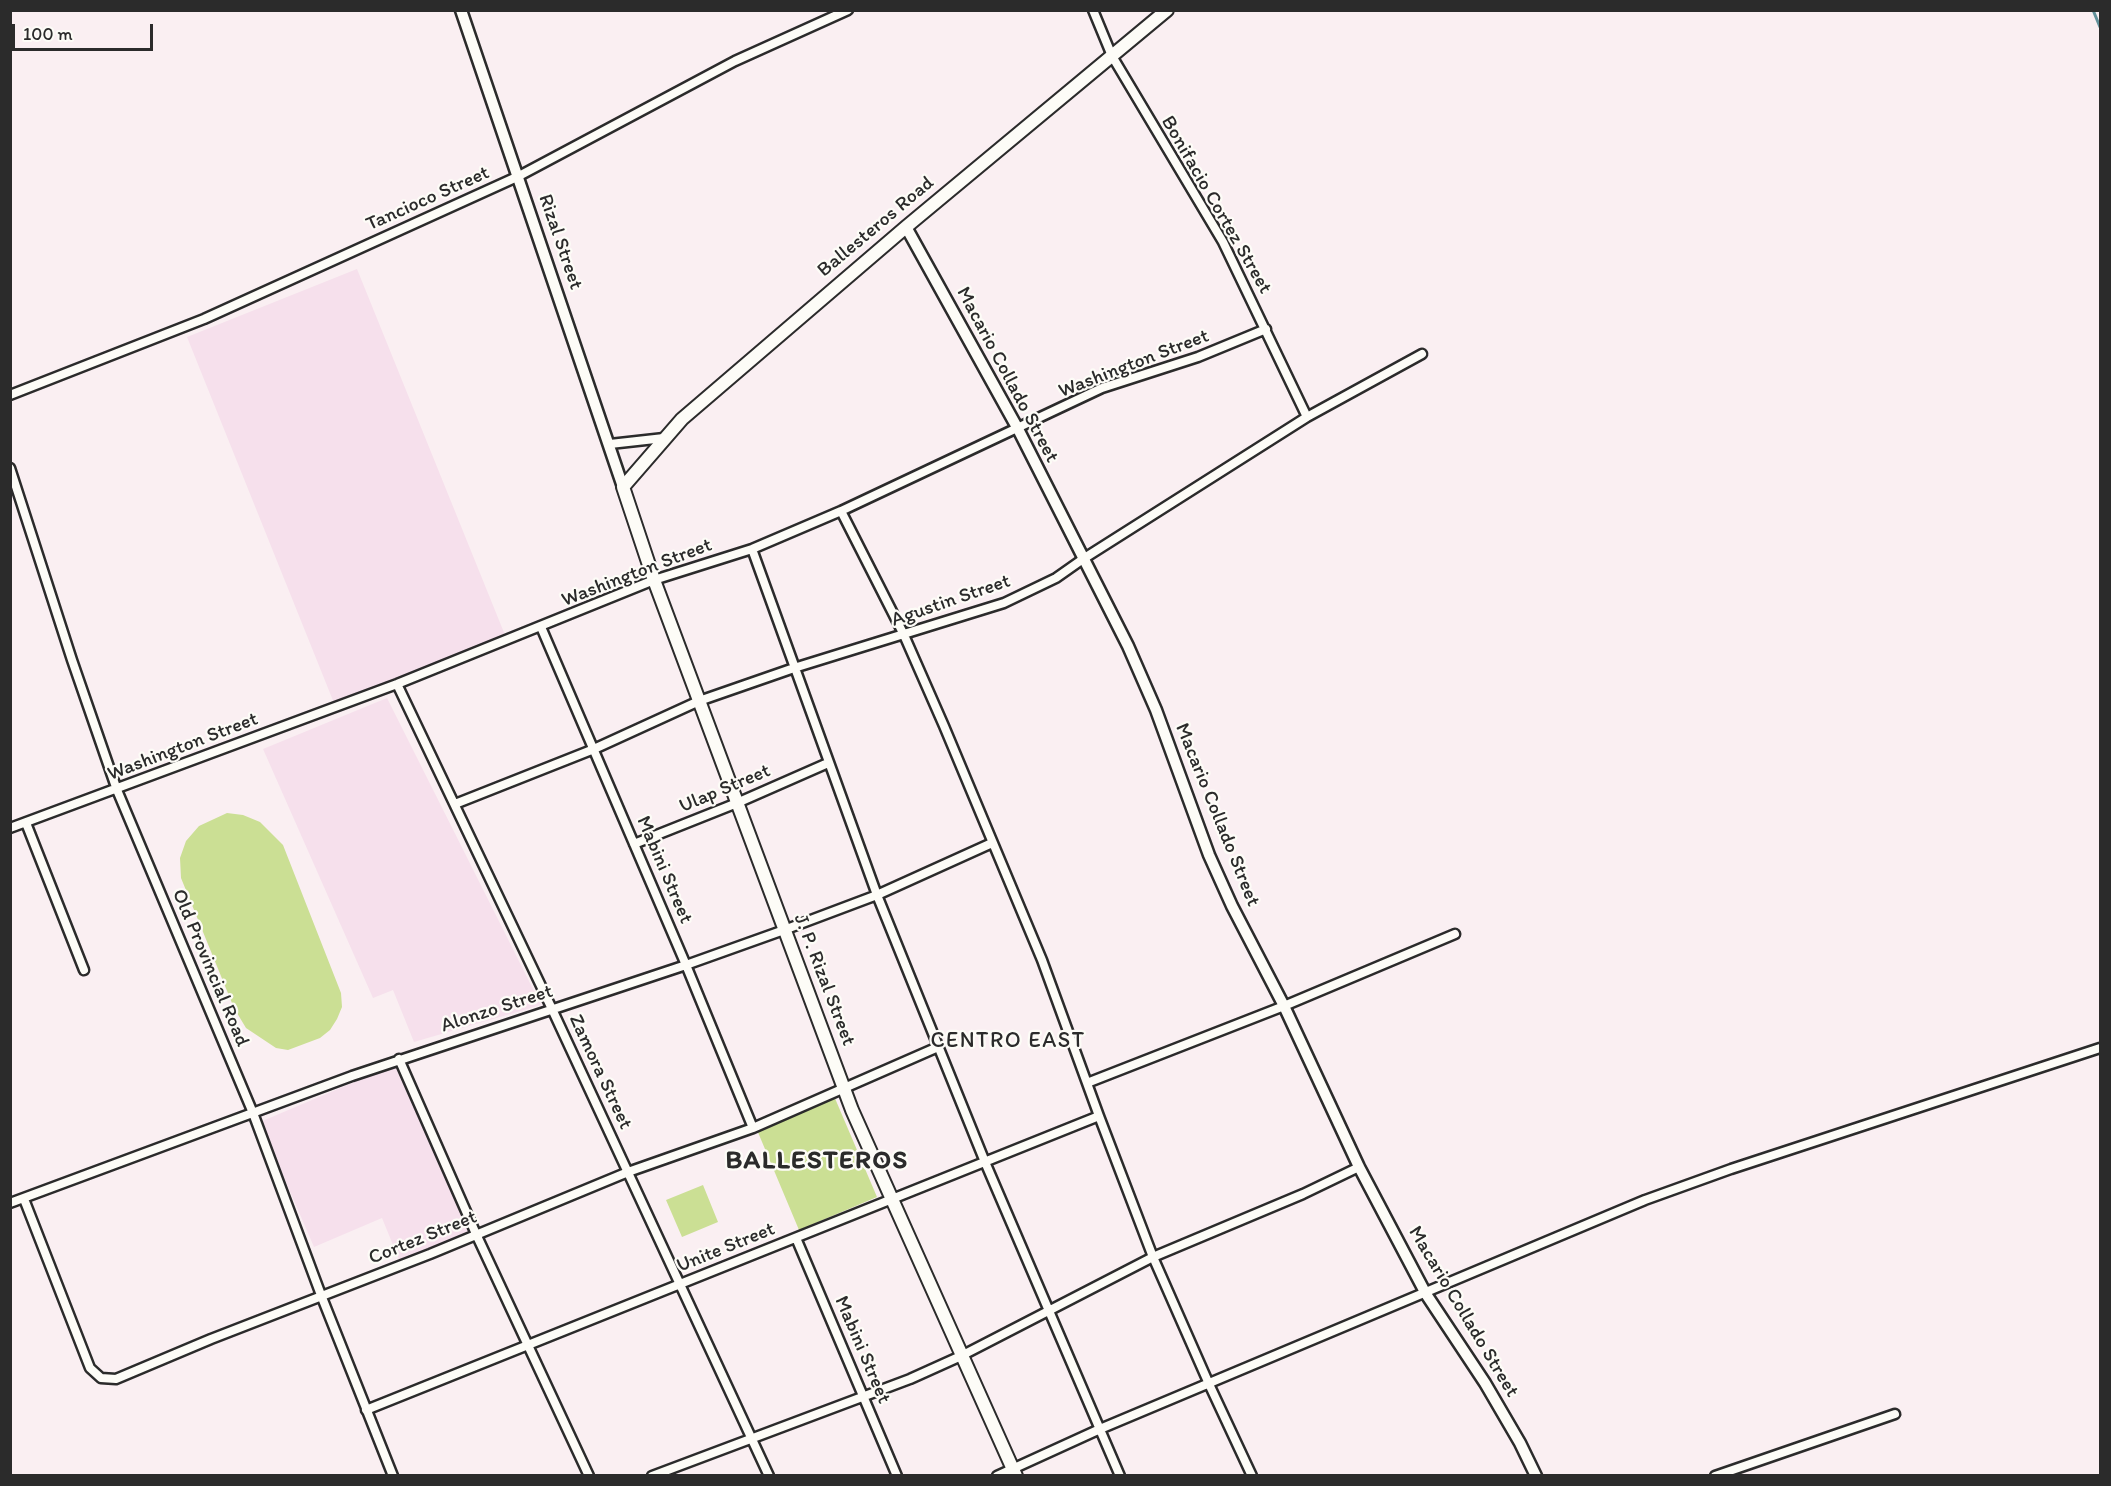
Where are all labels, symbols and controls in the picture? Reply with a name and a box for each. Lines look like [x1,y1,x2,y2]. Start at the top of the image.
scale bar [15,12,156,50]
text: 100 m [23,23,73,45]
street label: Bonifacio Cortez Street [1155,112,1277,298]
street label: Tancioco Street [363,161,493,237]
street label: Ballesteros Road [813,171,939,283]
street label: Rizal Street [532,191,588,293]
street label: Macario Collado Street [951,283,1063,467]
street label: Washington Street [1055,324,1213,404]
street label: Washington Street [558,533,716,613]
street label: Agustin Street [888,569,1014,633]
street label: Washington Street [104,707,262,787]
street label: Macario Collado Street [1169,720,1265,910]
street label: Ulap Street [676,759,774,819]
street label: Mabini Street [631,812,697,928]
street label: Old Provincial Road [166,886,254,1050]
street label: J. P. Rizal Street [788,911,860,1049]
street label: Alonzo Street [438,980,556,1038]
street label: Zamora Street [563,1011,637,1133]
district label: CENTRO EAST [930,1028,1086,1054]
district label: BALLESTEROS [725,1145,909,1177]
street label: Cortez Street [365,1205,481,1271]
street label: Unite Street [673,1217,779,1279]
street label: Macario Collado Street [1402,1222,1524,1402]
street label: Mabini Street [829,1292,895,1408]

